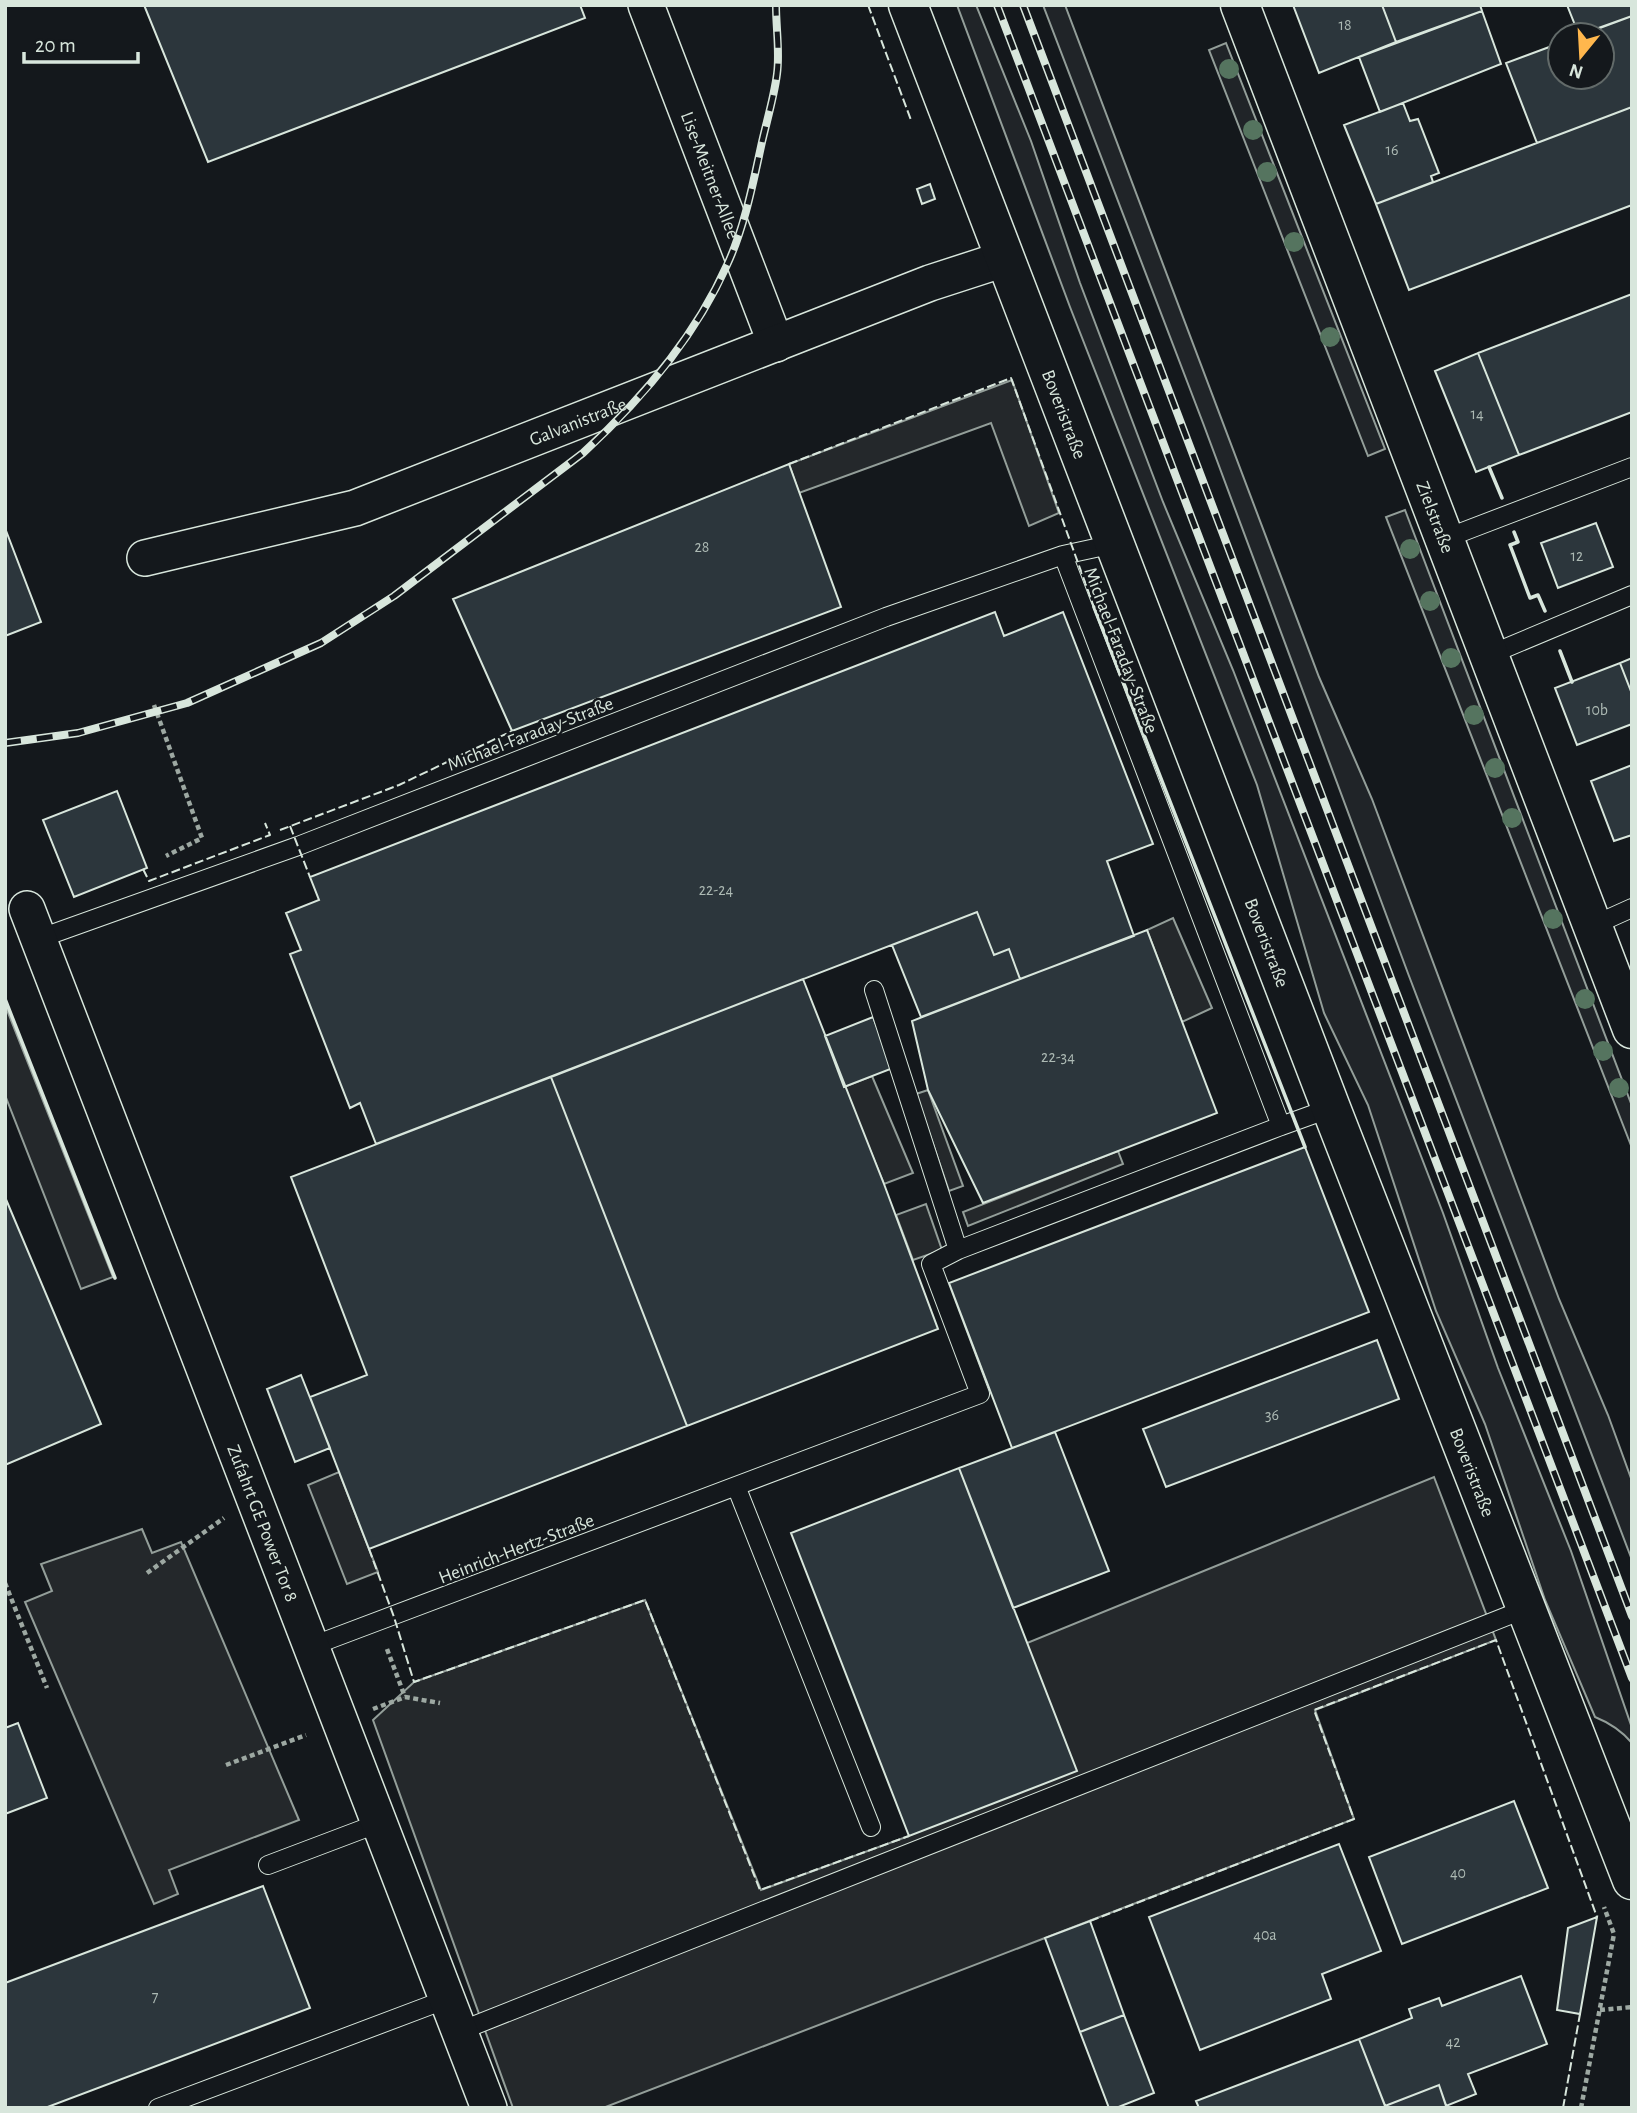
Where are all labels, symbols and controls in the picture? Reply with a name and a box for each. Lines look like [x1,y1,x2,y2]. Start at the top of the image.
house number: 18 [1338,17,1352,33]
scale bar [24,21,138,65]
north arrow [1546,21,1616,91]
text: 20 m [35,35,76,56]
text: N [1567,60,1585,82]
street label: Lise-Meitner-Allee [677,109,743,242]
house number: 16 [1385,142,1399,158]
street label: Boveristraße [1038,367,1089,462]
street label: Galvanistraße [527,395,629,450]
house number: 14 [1470,406,1484,422]
street label: Zielstraße [1412,479,1457,556]
house number: 28 [695,539,709,555]
house number: 12 [1571,548,1583,564]
street label: Michael-Faraday-Straße [1080,565,1161,736]
street label: Michael-Faraday-Straße [445,694,616,775]
house number: 10b [1586,702,1608,718]
house number: 22-24 [699,882,734,898]
street label: Boveristraße [1240,896,1292,990]
house number: 22-34 [1041,1049,1075,1065]
house number: 36 [1265,1407,1279,1423]
street label: Boveristraße [1446,1426,1497,1520]
street label: Zufahrt GE Power Tor 8 [223,1442,301,1605]
street label: Heinrich-Hertz-Straße [436,1511,597,1588]
house number: 40 [1450,1865,1466,1881]
house number: 40a [1253,1927,1277,1943]
house number: 7 [152,1989,159,2005]
house number: 42 [1446,2034,1460,2050]

